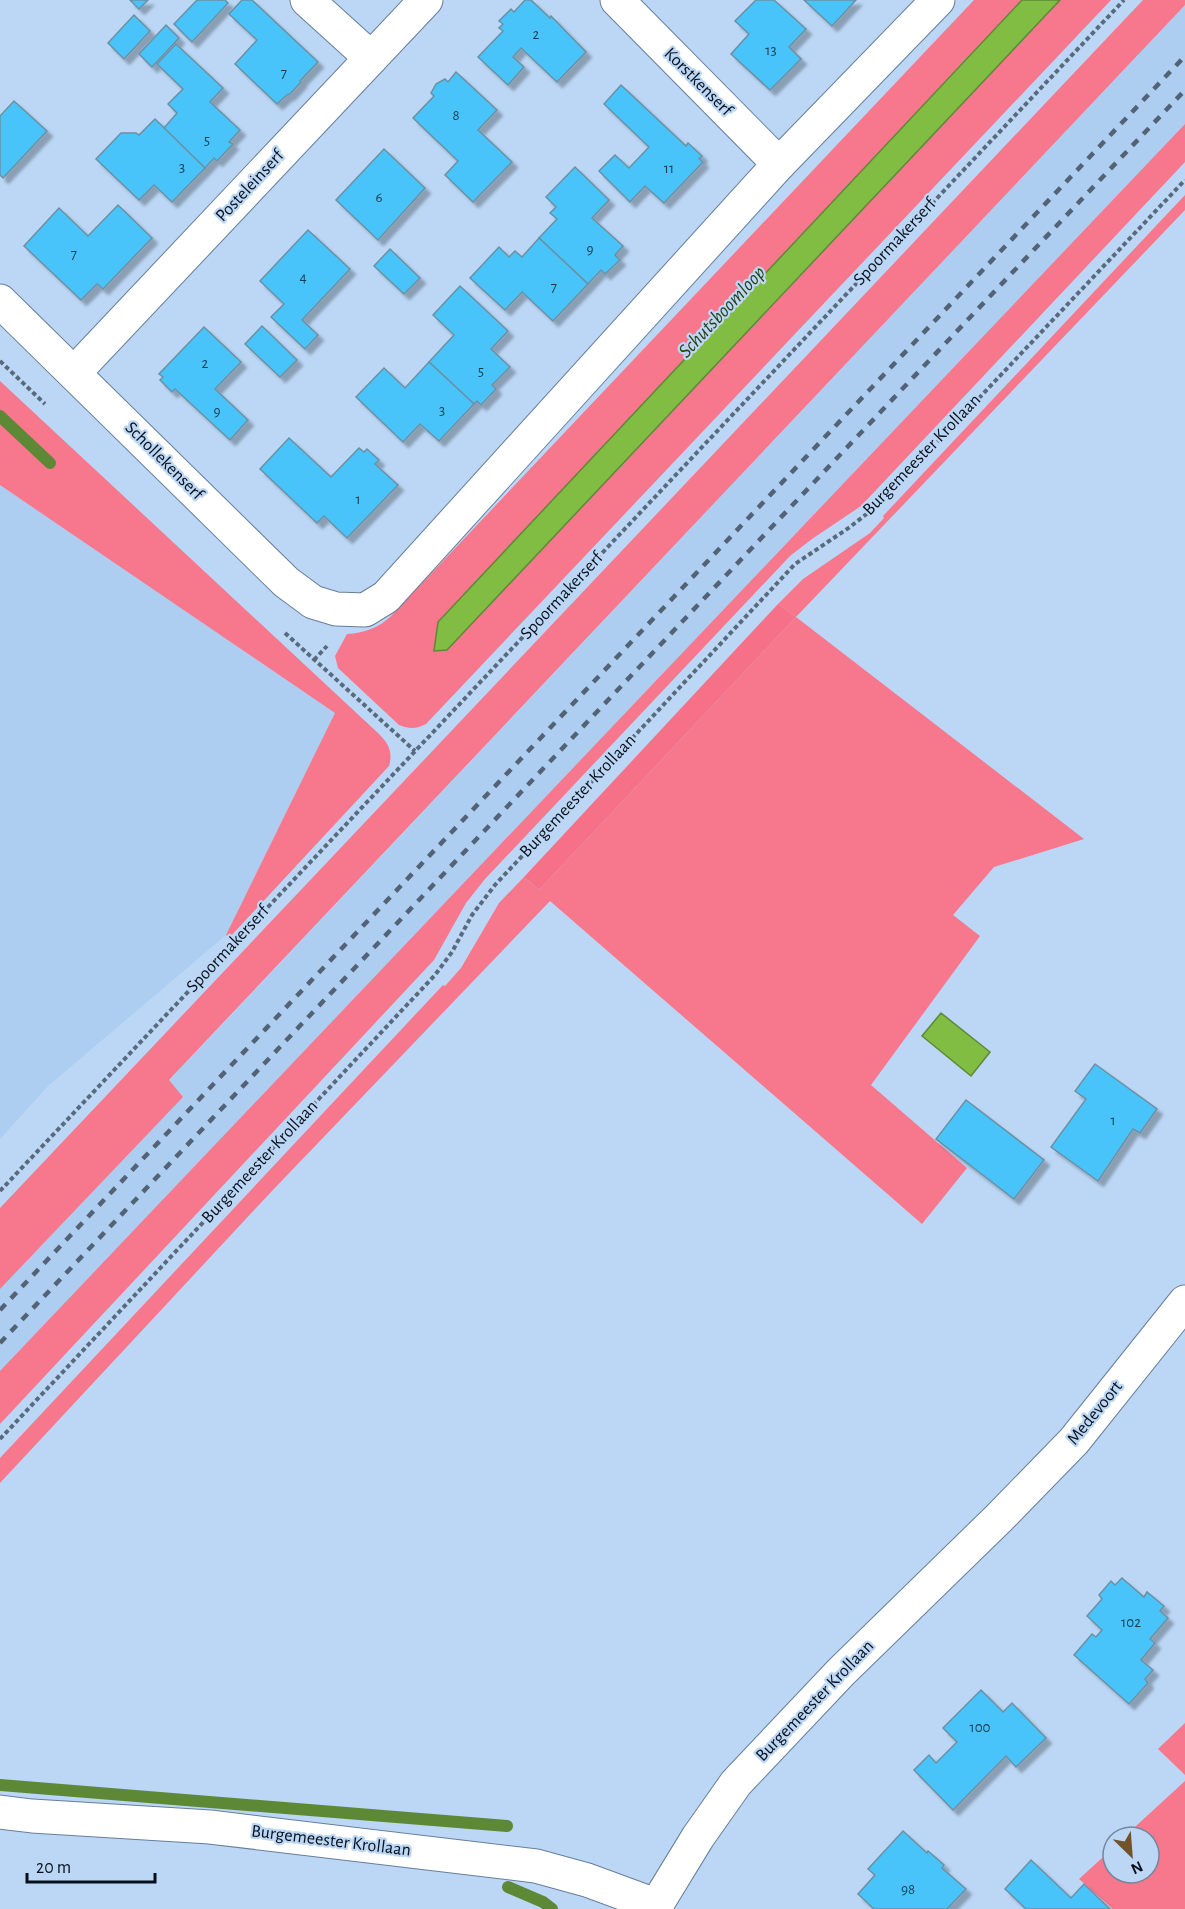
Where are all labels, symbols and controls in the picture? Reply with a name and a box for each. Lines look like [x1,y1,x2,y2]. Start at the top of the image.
house number: 2 [533,27,540,42]
house number: 13 [765,43,777,58]
street label: Korstkenserf [661,45,737,121]
house number: 7 [281,66,287,81]
house number: 8 [452,108,460,123]
house number: 5 [204,133,210,148]
street label: Posteleinserf [213,146,288,225]
house number: 3 [179,160,185,175]
house number: 11 [664,161,674,176]
house number: 6 [375,190,383,205]
street label: Spoormakerserf [850,194,941,289]
house number: 9 [586,242,594,257]
house number: 7 [71,247,77,262]
water label: Schutsboomloop [675,262,769,362]
house number: 4 [299,270,307,285]
house number: 7 [551,280,557,295]
house number: 2 [202,356,209,371]
house number: 5 [478,364,484,379]
street label: Burgemeester Krollaan [860,391,984,519]
house number: 3 [439,403,445,418]
house number: 9 [213,404,221,419]
street label: Schollekenserf [122,419,208,505]
house number: 1 [355,492,361,507]
street label: Spoormakerserf [517,548,608,643]
street label: Burgemeester Krollaan [517,731,639,861]
street label: Spoormakerserf [183,901,274,996]
street label: Burgemeester Krollaan [199,1097,321,1227]
house number: 1 [1110,1113,1116,1128]
street label: Medevoort [1064,1378,1126,1448]
house number: 102 [1121,1615,1141,1630]
street label: Burgemeester Krollaan [753,1637,877,1765]
house number: 100 [969,1720,991,1735]
street label: Burgemeester Krollaan [250,1822,412,1860]
north arrow [1101,1825,1161,1885]
scale bar [27,1846,154,1884]
text: N [1128,1858,1145,1877]
text: 20 m [36,1859,71,1877]
house number: 98 [901,1882,915,1897]

